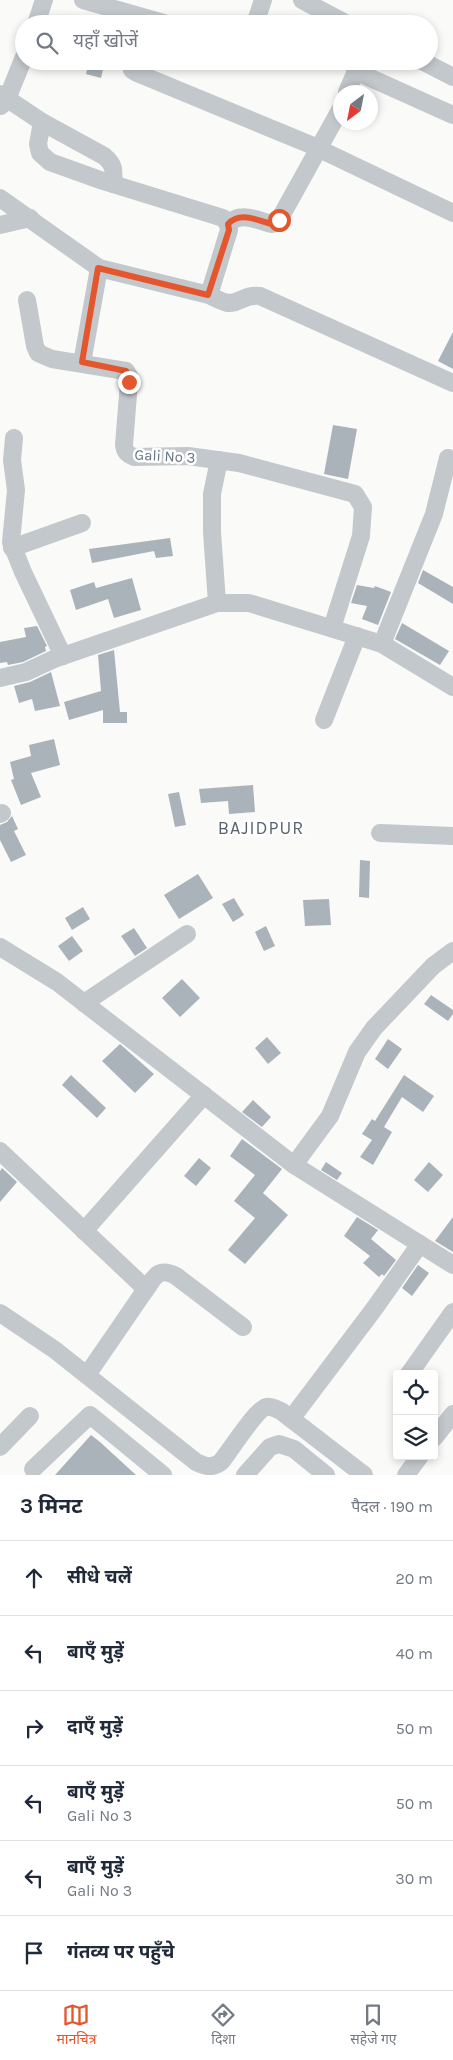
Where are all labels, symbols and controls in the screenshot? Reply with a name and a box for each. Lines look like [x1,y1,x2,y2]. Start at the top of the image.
search box [15,15,438,70]
icon: search [33,29,61,57]
text: यहाँ खोजें [73,30,138,52]
north arrow [333,85,378,130]
route start [268,209,291,232]
route end [118,371,141,394]
street label: Gali No 3 [134,445,196,467]
district label: BAJIDPUR [218,817,304,839]
map controls [393,1370,438,1460]
button: locate [393,1370,438,1415]
button: layers [393,1415,438,1460]
text: 3 मिनट [20,1494,82,1518]
text: पैदल · 190 m [351,1497,433,1516]
icon: ahead [20,1564,48,1592]
text: सीधे चलें [67,1566,132,1588]
text: 20 m [395,1569,433,1588]
icon: left [20,1639,48,1667]
text: बाएँ मुड़ें [67,1641,124,1663]
text: 40 m [396,1644,433,1663]
icon: right [20,1714,48,1742]
text: दाएँ मुड़ें [67,1716,123,1738]
text: 50 m [396,1719,433,1738]
text: बाएँ मुड़ें [67,1781,124,1803]
icon: left [20,1789,48,1817]
text: 50 m [396,1794,433,1813]
text: Gali No 3 [67,1806,132,1825]
text: बाएँ मुड़ें [67,1856,124,1878]
icon: left [20,1864,48,1892]
text: 30 m [395,1869,433,1888]
text: Gali No 3 [67,1881,132,1900]
icon: arrive [20,1939,48,1967]
text: गंतव्य पर पहुँचे [67,1941,174,1963]
tab: मानचित्र [56,2001,96,2050]
tab: दिशा [209,2001,237,2050]
tab: सहेजे गए [350,2001,397,2050]

